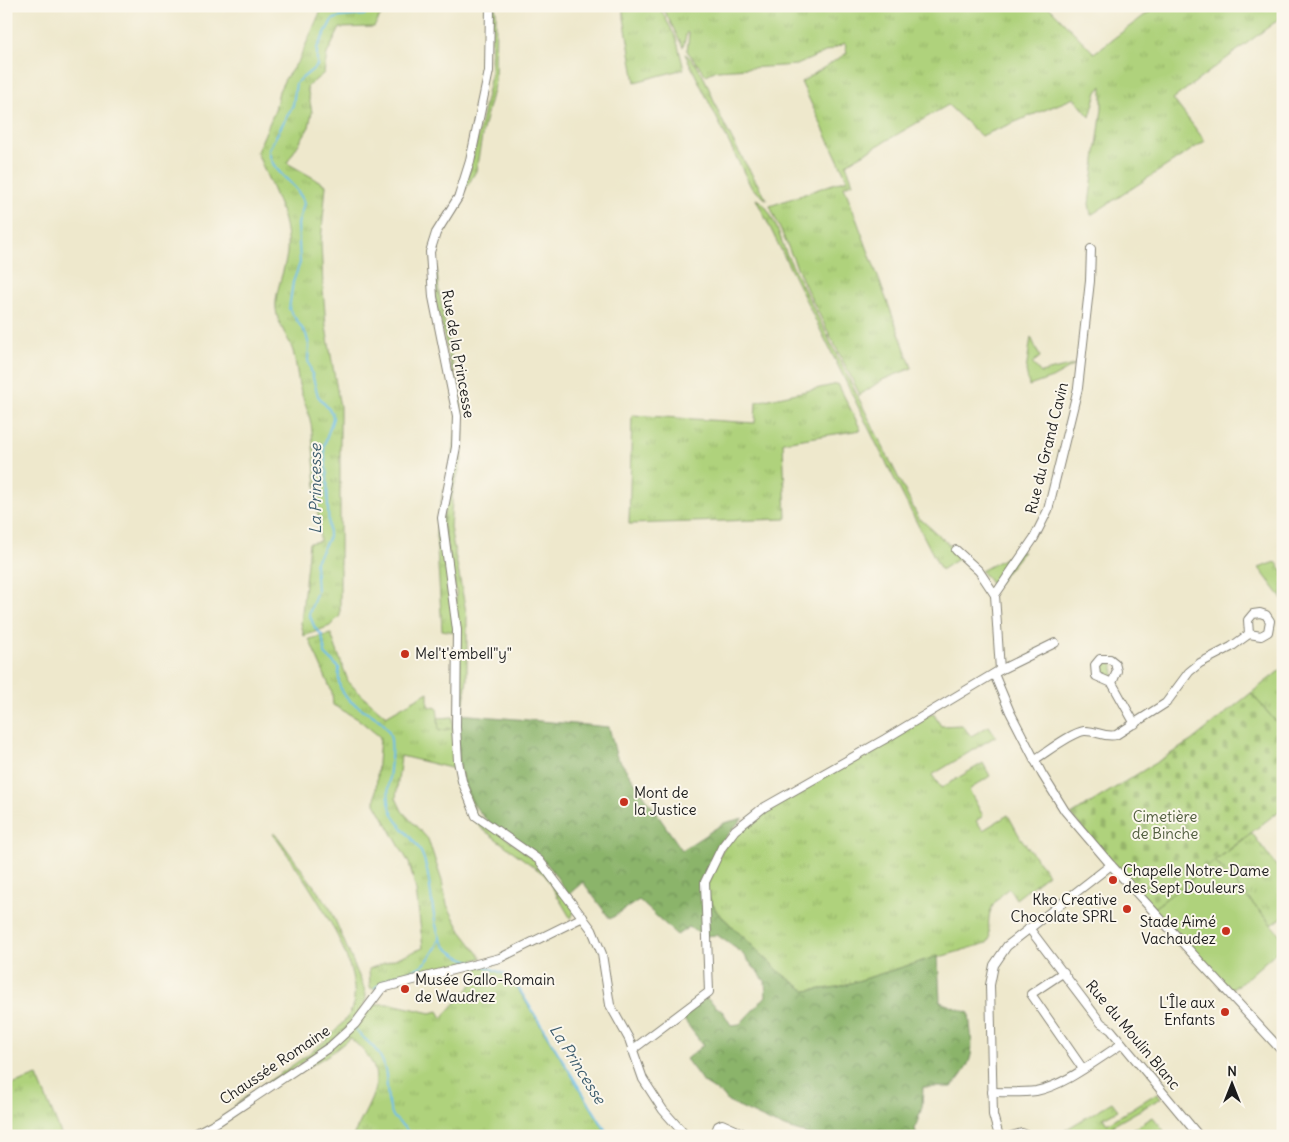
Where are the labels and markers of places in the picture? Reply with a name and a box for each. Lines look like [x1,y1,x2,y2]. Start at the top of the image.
place label: Mel't'embell"y" [415,644,512,663]
marker: Mel't'embell"y" [399,648,411,660]
place label: Mont de la Justice [634,783,697,819]
marker: Mont de la Justice [618,796,630,808]
place label: Chapelle Notre-Dame des Sept Douleurs [1123,861,1269,897]
marker: Chapelle Notre-Dame des Sept Douleurs [1107,874,1119,886]
place label: Kko Creative Chocolate SPRL [1011,890,1117,926]
marker: Kko Creative Chocolate SPRL [1121,903,1133,915]
place label: Stade Aimé Vachaudez [1140,912,1216,948]
marker: Stade Aimé Vachaudez [1220,925,1232,937]
place label: Musée Gallo-Romain de Waudrez [415,970,555,1006]
marker: Musée Gallo-Romain de Waudrez [399,983,411,995]
place label: L'Île aux Enfants [1159,993,1216,1029]
marker: L'Île aux Enfants [1219,1006,1231,1018]

